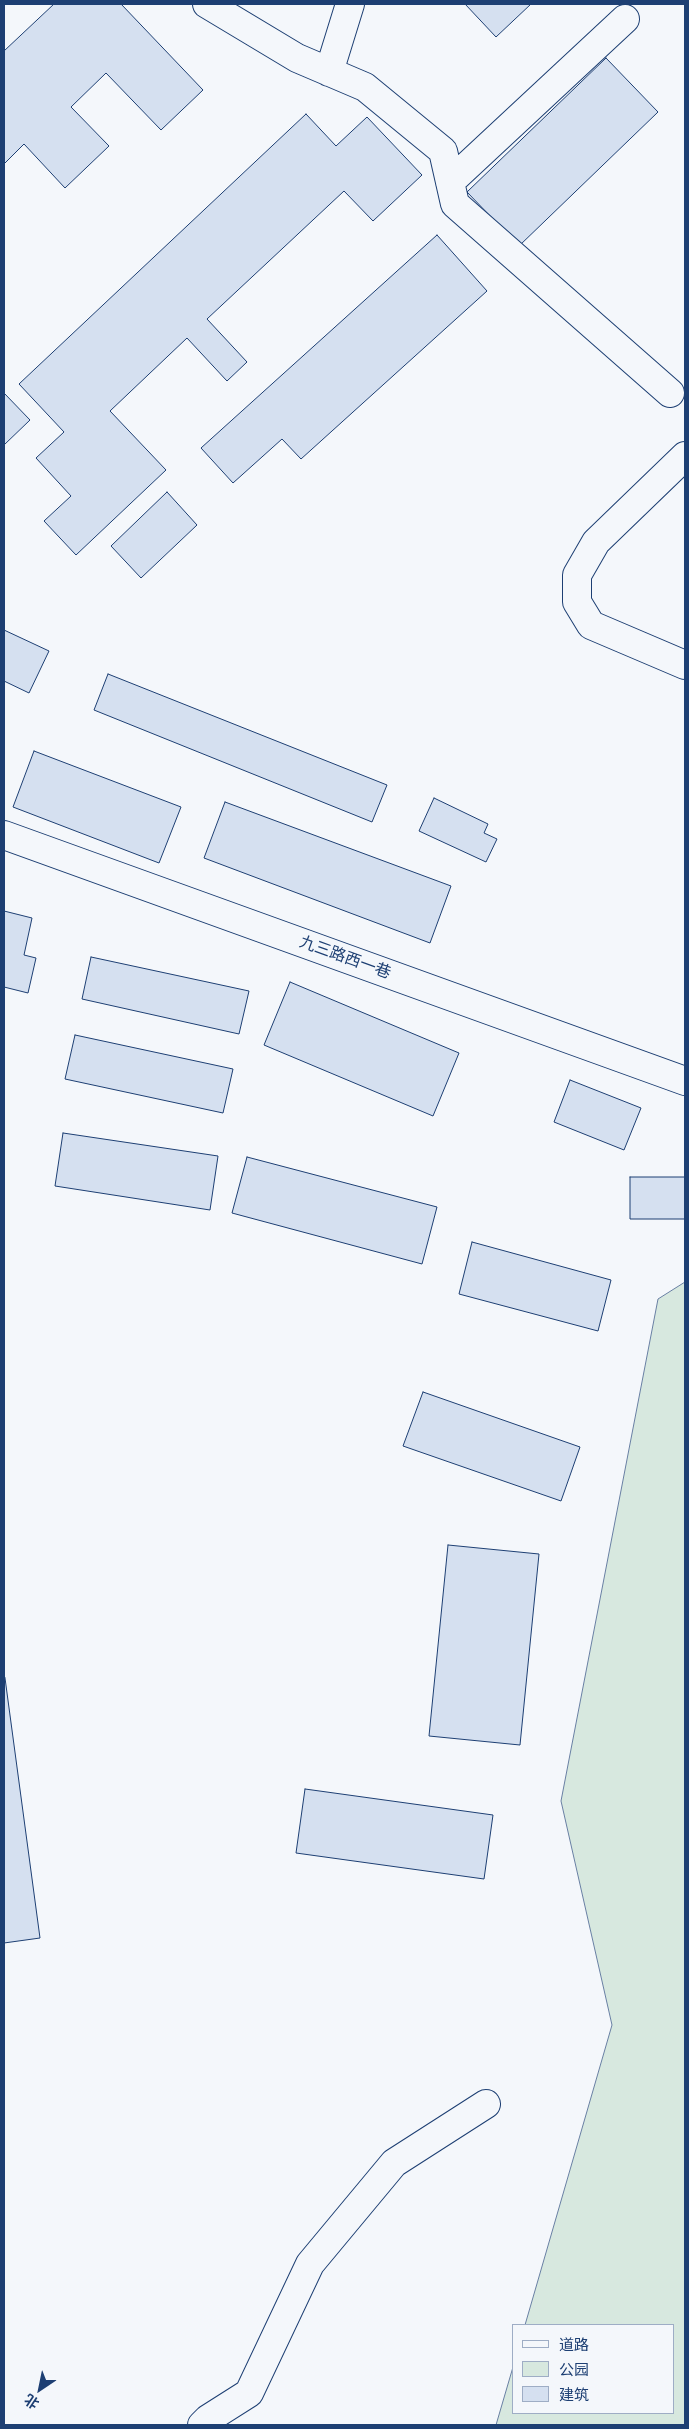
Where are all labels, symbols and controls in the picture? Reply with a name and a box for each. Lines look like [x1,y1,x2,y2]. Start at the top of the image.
street label: 九三路西一巷 [297,933,393,983]
legend [512,2324,674,2414]
text: 道路 [559,2335,589,2354]
text: 公园 [559,2360,589,2379]
north arrow [15,2364,65,2414]
text: 建筑 [559,2385,589,2404]
text: 北 [21,2390,42,2413]

